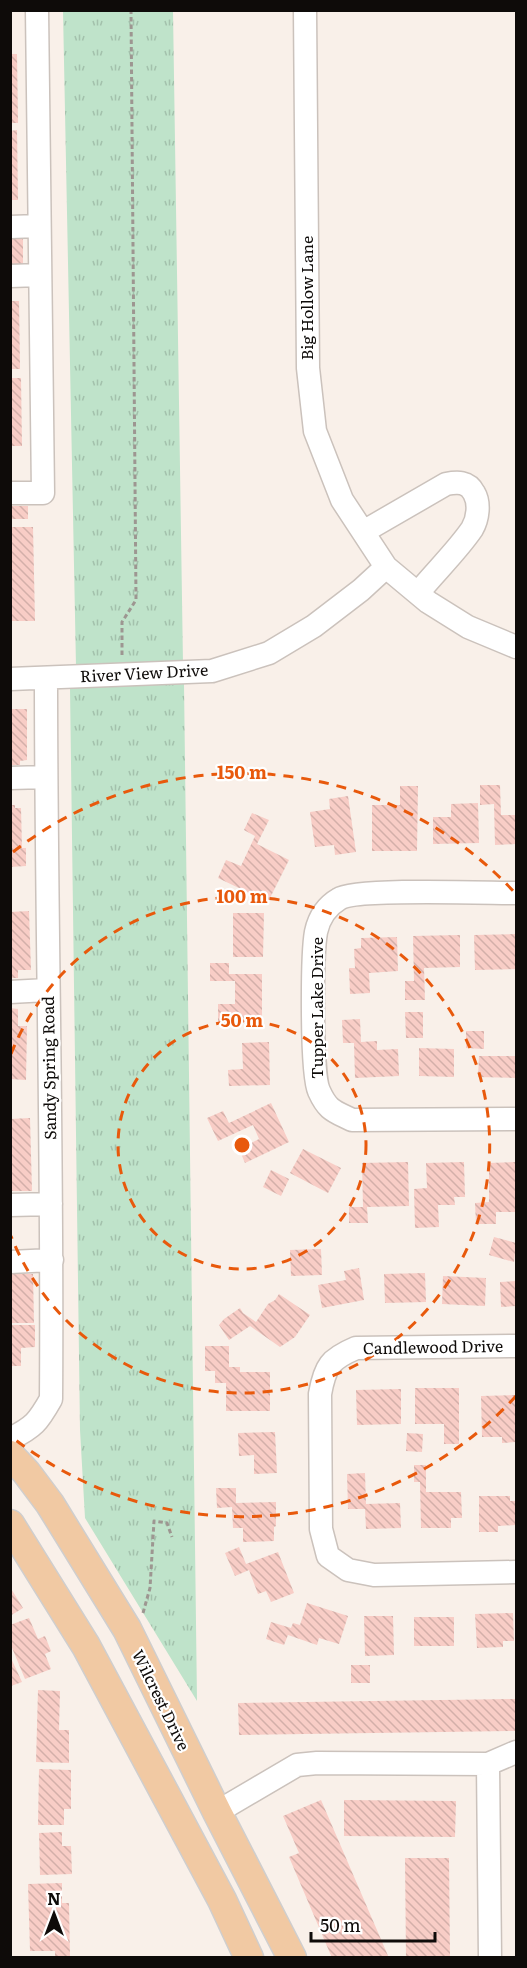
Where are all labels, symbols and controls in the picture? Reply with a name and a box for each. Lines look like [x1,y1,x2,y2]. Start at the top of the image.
street label: Big Hollow Lane [294,236,318,360]
street label: River View Drive [79,657,209,687]
text: 150 m [217,758,267,785]
text: 100 m [216,882,268,909]
street label: Tupper Lake Drive [304,937,328,1079]
street label: Sandy Spring Road [35,996,61,1140]
text: 50 m [221,1006,263,1033]
centre of rings [232,1135,252,1155]
street label: Candlewood Drive [363,1333,503,1359]
street label: Wilcrest Drive [127,1645,197,1754]
north arrow [24,1884,84,1944]
text: N [47,1886,61,1910]
scale bar [311,1905,436,1943]
text: 50 m [320,1911,361,1938]

